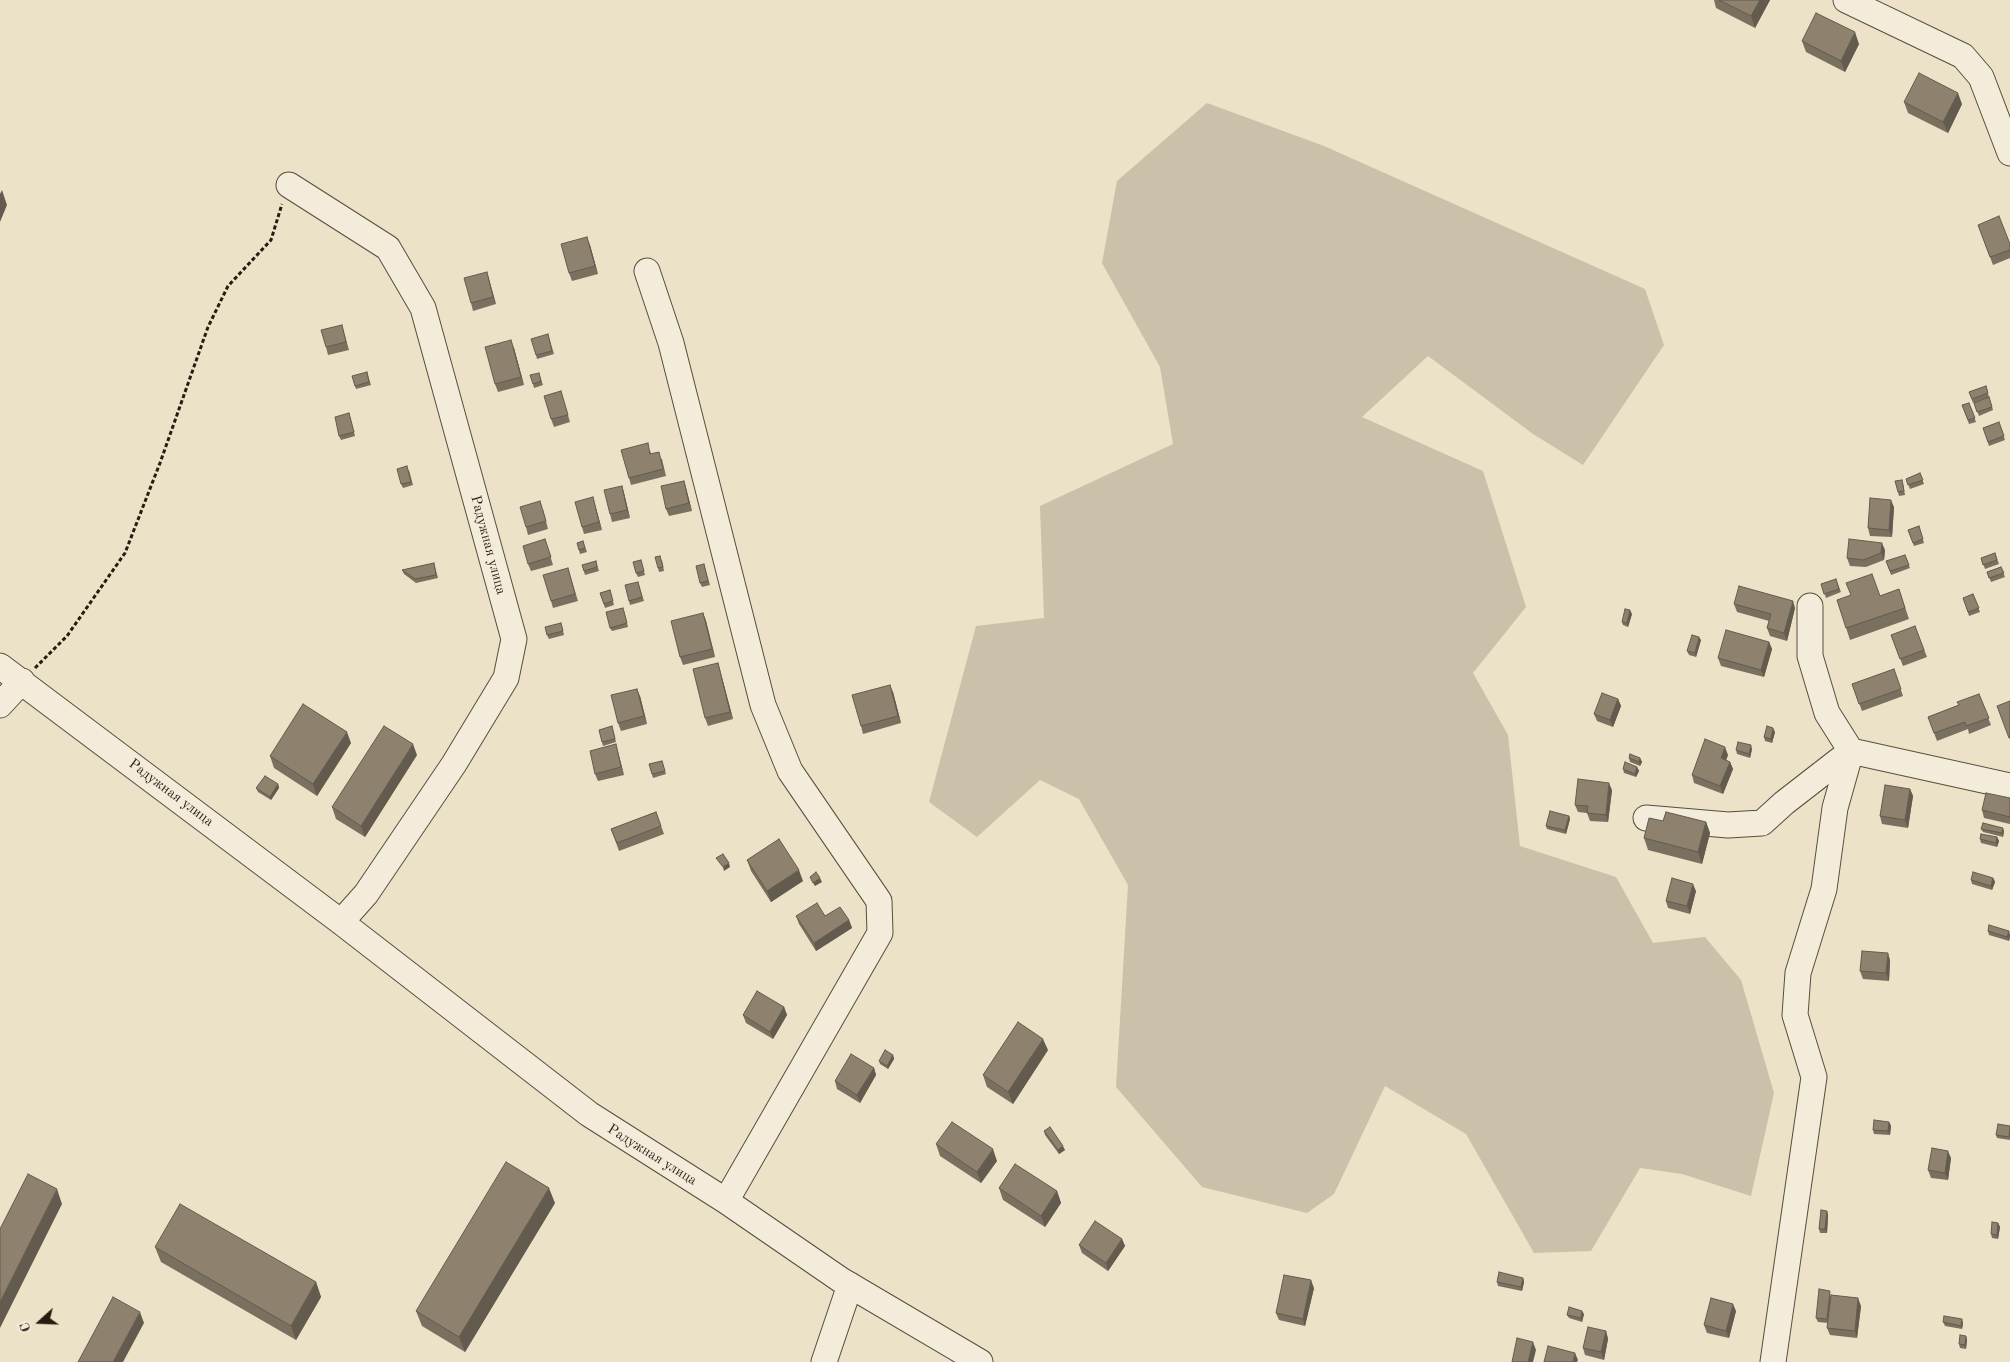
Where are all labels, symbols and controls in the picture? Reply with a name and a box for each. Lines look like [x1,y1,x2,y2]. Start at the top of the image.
street label: Радужная улица [467,494,509,596]
street label: Радужная улица [125,756,217,830]
street label: Радужная улица [604,1121,700,1189]
north arrow [15,1297,65,1347]
text: С [18,1320,34,1334]

